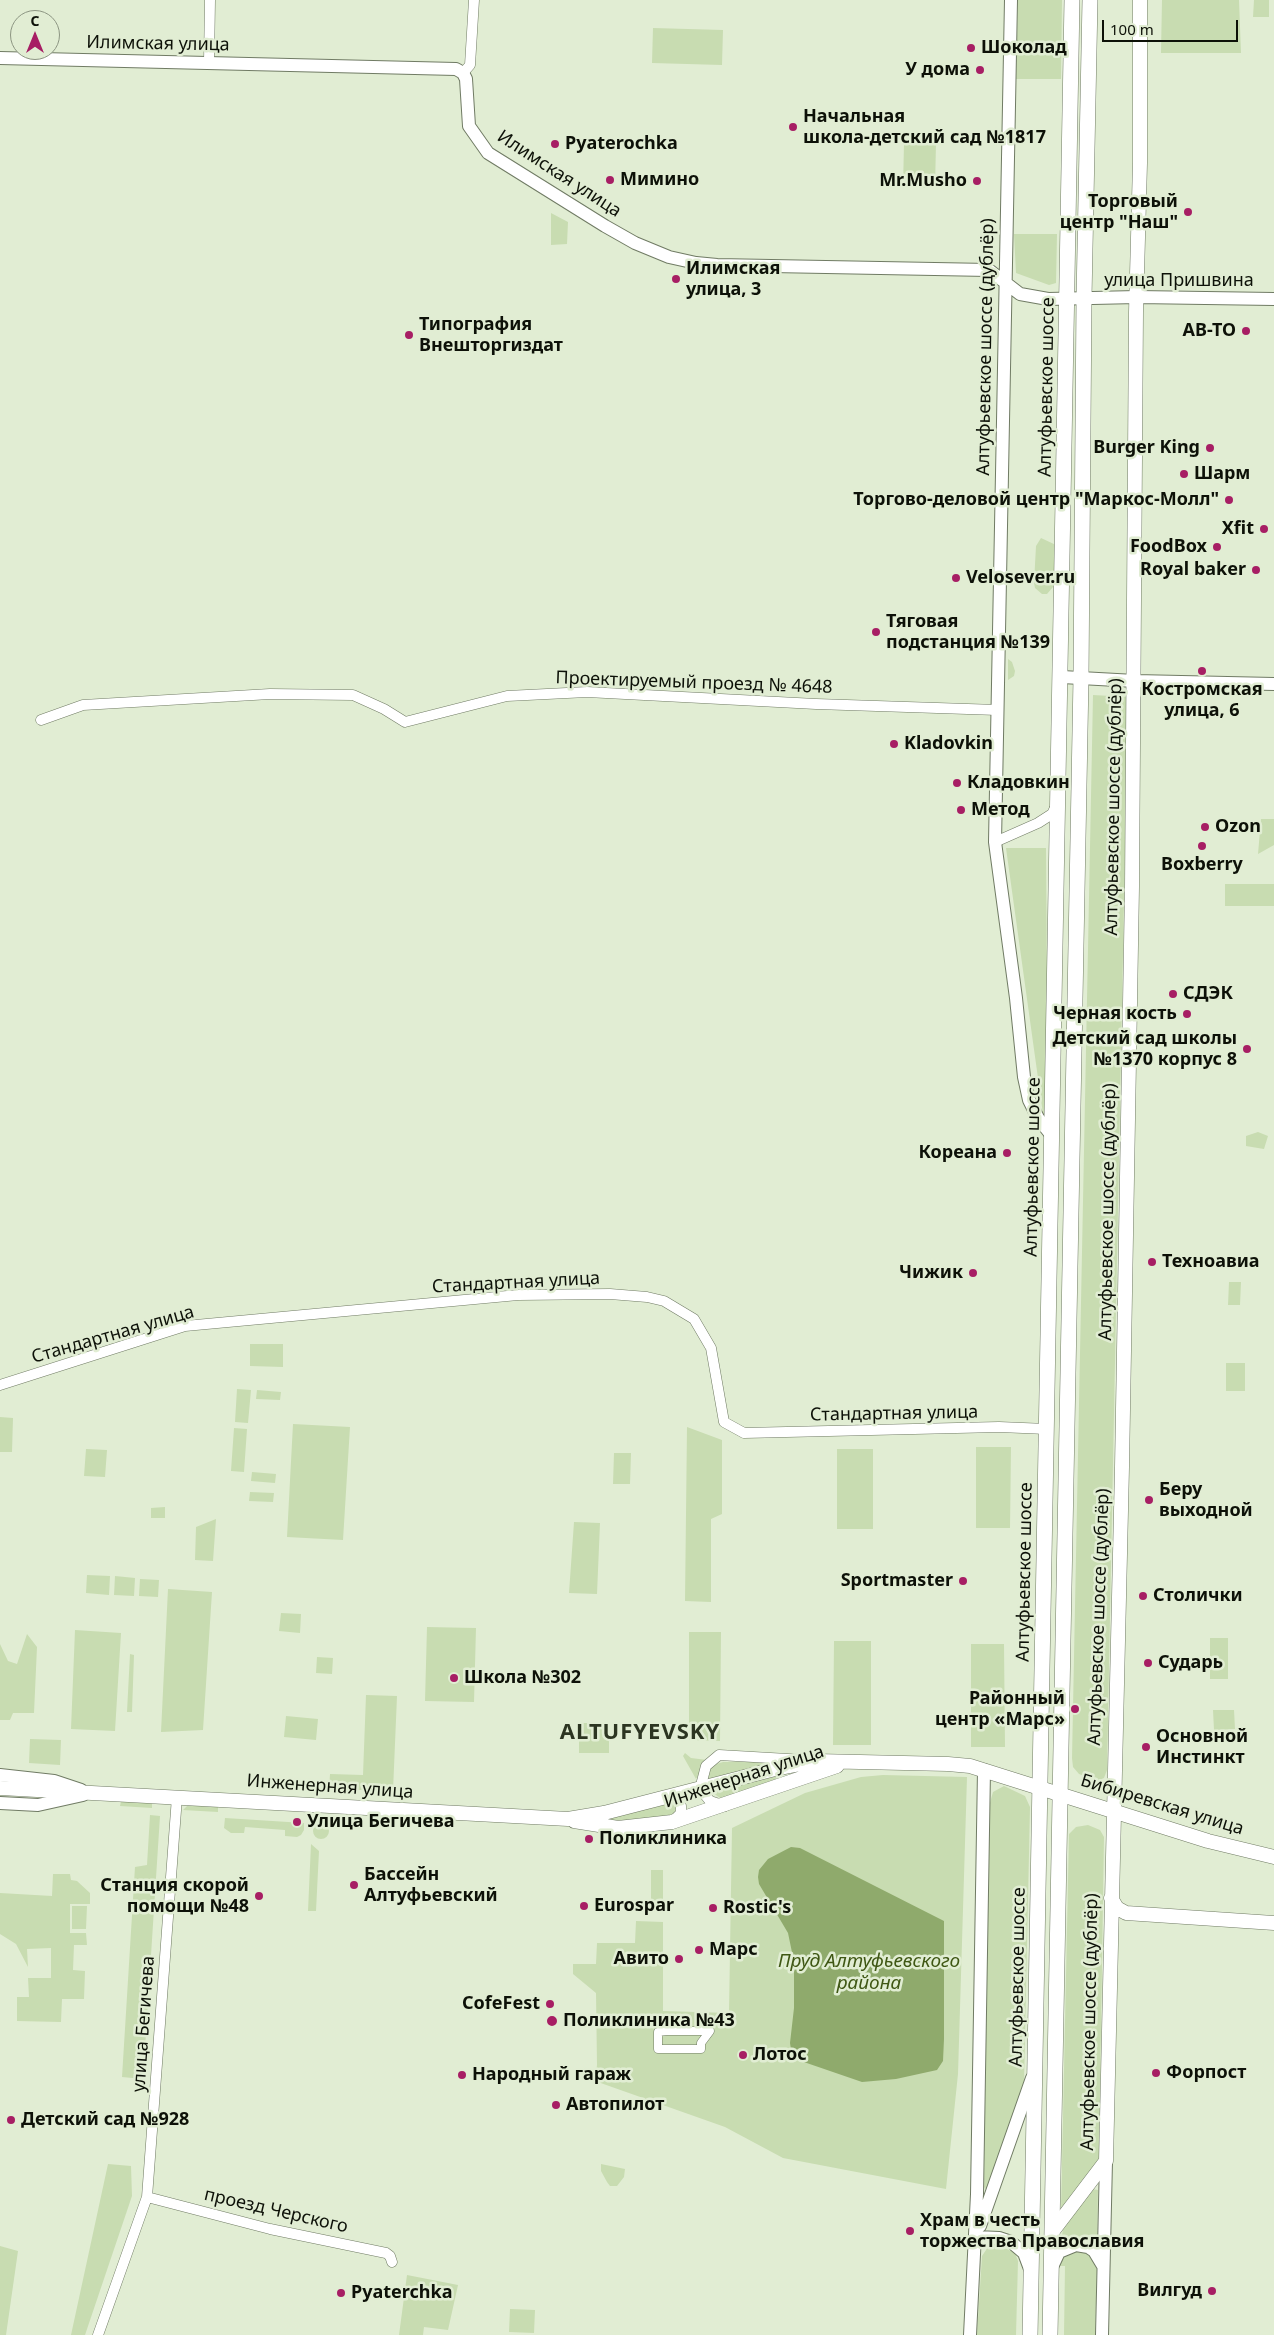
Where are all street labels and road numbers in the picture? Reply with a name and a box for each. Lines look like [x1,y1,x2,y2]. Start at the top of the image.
street label: Илимская улица [86,32,230,56]
street label: Илимская улица [493,126,625,222]
street label: Алтуфьевское шоссе (дублёр) [973,218,999,476]
street label: улица Пришвина [1104,270,1254,292]
street label: Алтуфьевское шоссе [1035,297,1059,477]
street label: Проектируемый проезд № 4648 [555,667,833,699]
street label: Алтуфьевское шоссе (дублёр) [1101,678,1127,936]
street label: Алтуфьевское шоссе [1021,1077,1045,1257]
street label: Алтуфьевское шоссе (дублёр) [1095,1083,1121,1341]
street label: Стандартная улица [431,1268,601,1298]
street label: Стандартная улица [29,1301,197,1369]
street label: Стандартная улица [810,1402,978,1426]
street label: Алтуфьевское шоссе [1013,1482,1037,1662]
street label: Алтуфьевское шоссе (дублёр) [1084,1488,1114,1746]
street label: Инженерная улица [661,1741,827,1813]
street label: Инженерная улица [246,1770,414,1804]
street label: Бибиревская улица [1078,1770,1246,1840]
street label: Алтуфьевское шоссе [1006,1887,1030,2067]
street label: Алтуфьевское шоссе (дублёр) [1077,1893,1103,2151]
street label: улица Бегичева [128,1955,160,2093]
street label: проезд Черского [202,2184,350,2238]

